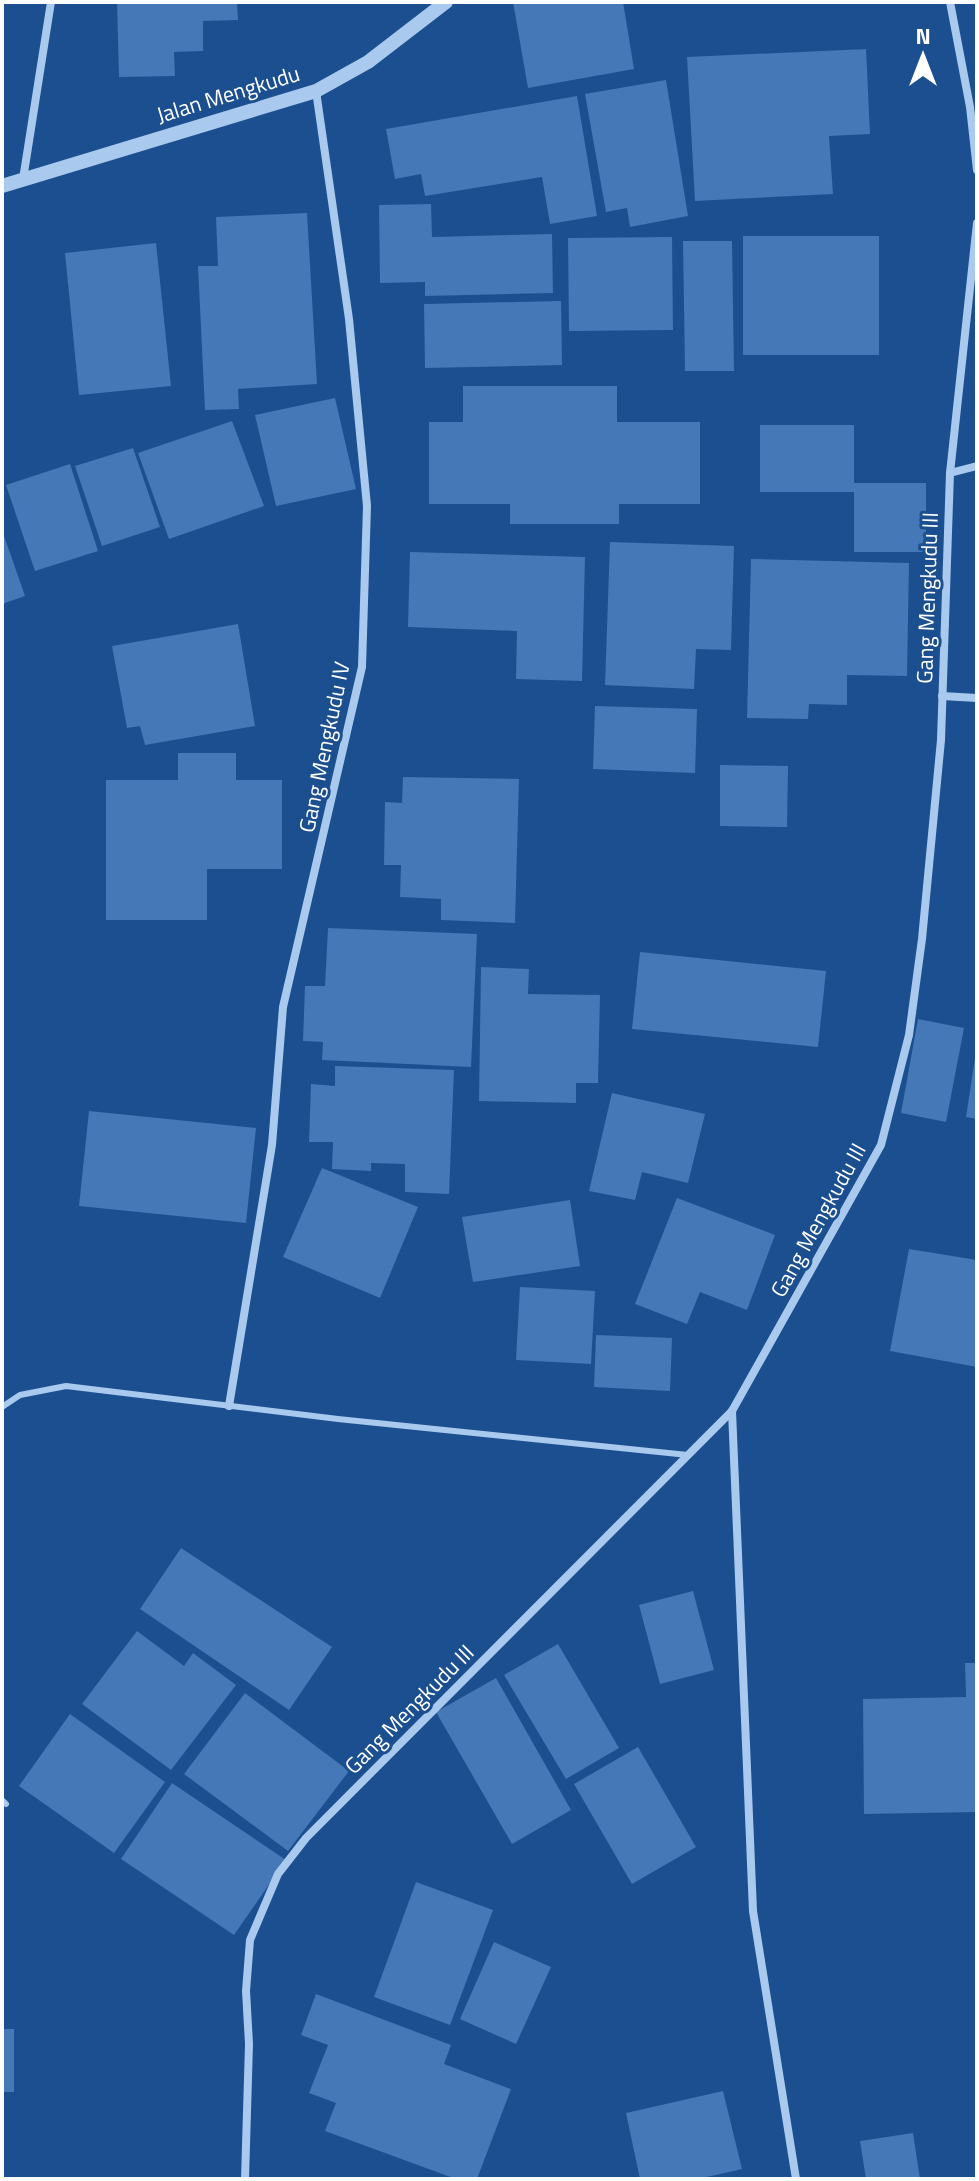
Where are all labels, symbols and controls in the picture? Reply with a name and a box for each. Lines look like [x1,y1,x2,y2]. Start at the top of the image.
north arrow [883,16,963,96]
text: N [915,19,931,53]
street label: Jalan Mengkudu [152,56,304,132]
street label: Gang Mengkudu III [907,512,947,684]
street label: Gang Mengkudu IV [289,658,359,836]
street label: Gang Mengkudu III [761,1137,875,1303]
street label: Gang Mengkudu III [336,1636,482,1782]

